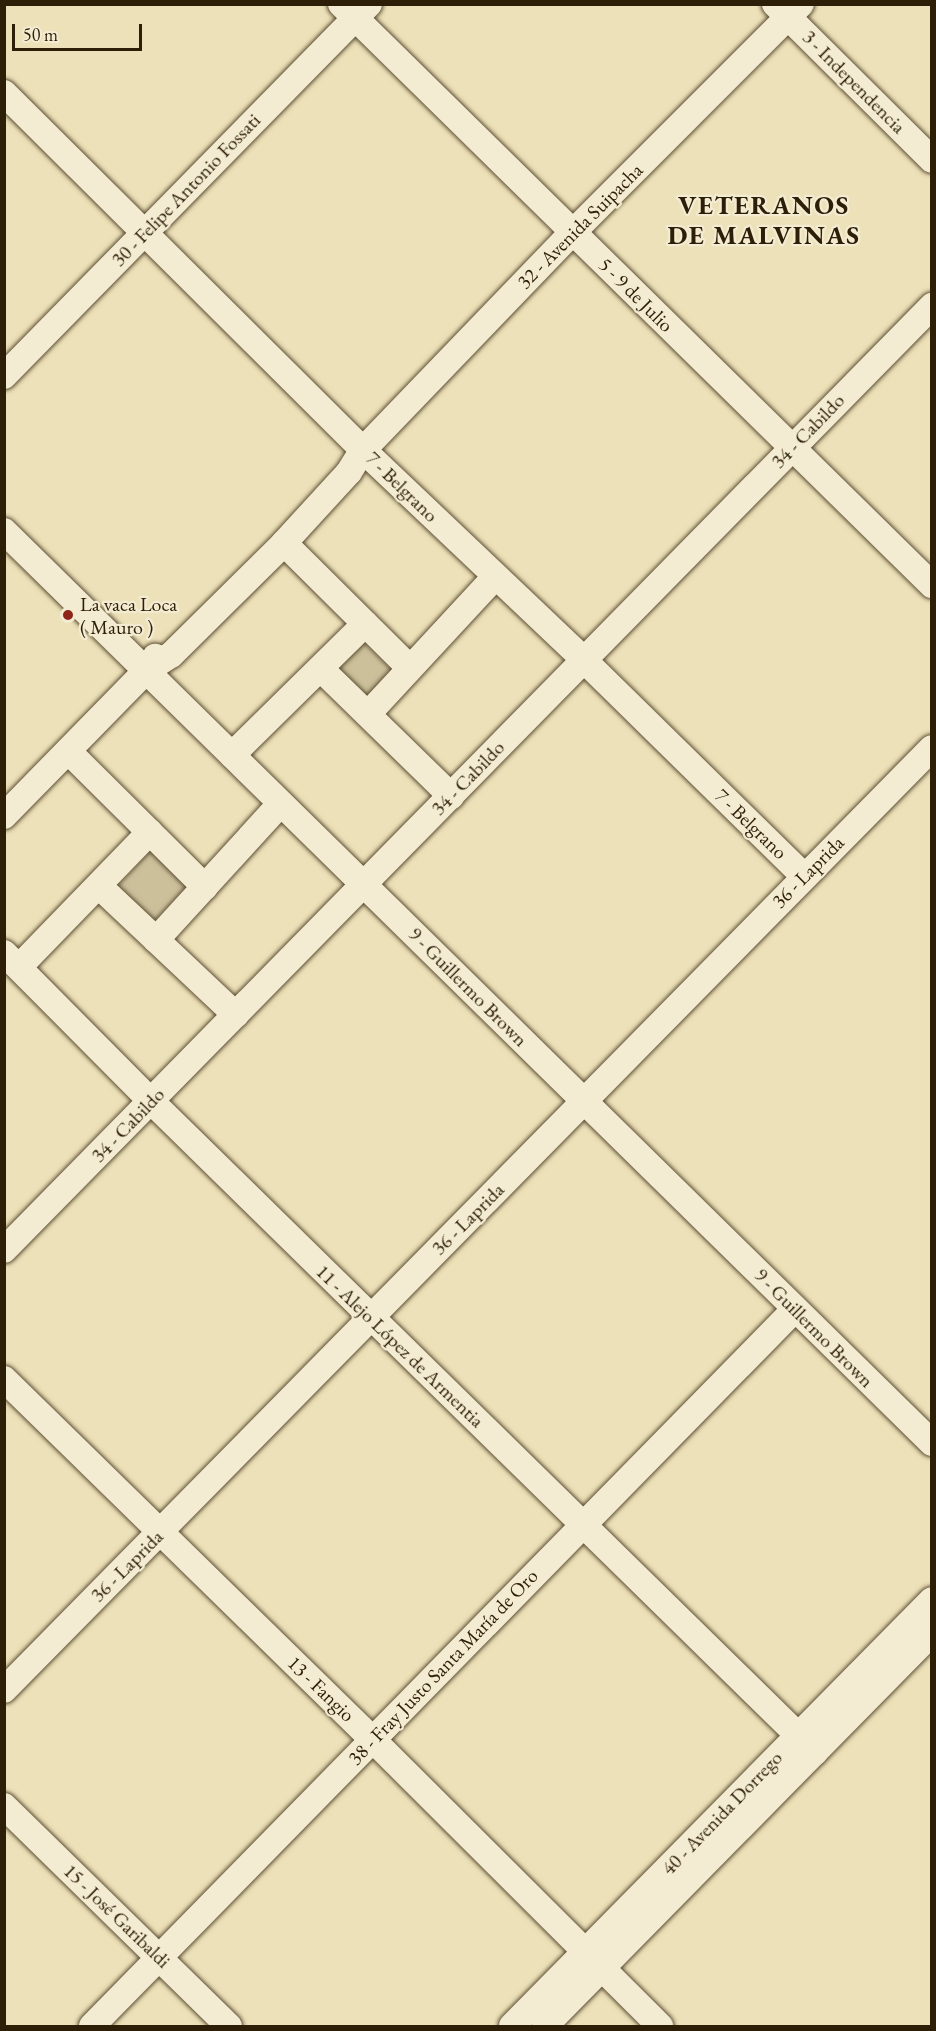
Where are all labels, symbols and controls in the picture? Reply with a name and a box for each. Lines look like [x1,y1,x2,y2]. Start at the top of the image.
scale bar [15,12,146,50]
text: 50 m [23,23,58,46]
street label: 3 - Independencia [797,25,911,139]
street label: 30 - Felipe Antonio Fossati [107,108,265,272]
street label: 32 - Avenida Suipacha [512,158,648,294]
district label: VETERANOS DE MALVINAS [667,190,861,252]
street label: 5 - 9 de Julio [594,253,678,337]
street label: 34 - Cabildo [766,389,850,473]
street label: 7 - Belgrano [361,447,443,527]
place label: La vaca Loca ( Mauro ) [80,592,177,639]
marker: La vaca Loca ( Mauro ) [61,608,75,622]
street label: 34 - Cabildo [426,736,510,820]
street label: 7 - Belgrano [710,784,792,864]
street label: 36 - Laprida [767,831,849,913]
street label: 9 - Guillermo Brown [403,922,533,1052]
street label: 34 - Cabildo [86,1083,170,1167]
street label: 36 - Laprida [427,1178,509,1260]
street label: 11 - Alejo López de Armentia [311,1259,489,1433]
street label: 9 - Guillermo Brown [749,1263,879,1393]
street label: 36 - Laprida [86,1525,168,1607]
street label: 38 - Fray Justo Santa María de Oro [343,1564,543,1770]
street label: 13 - Fangio [282,1651,360,1727]
street label: 40 - Avenida Dorrego [657,1746,787,1880]
street label: 15 - José Garibaldi [58,1859,176,1973]

